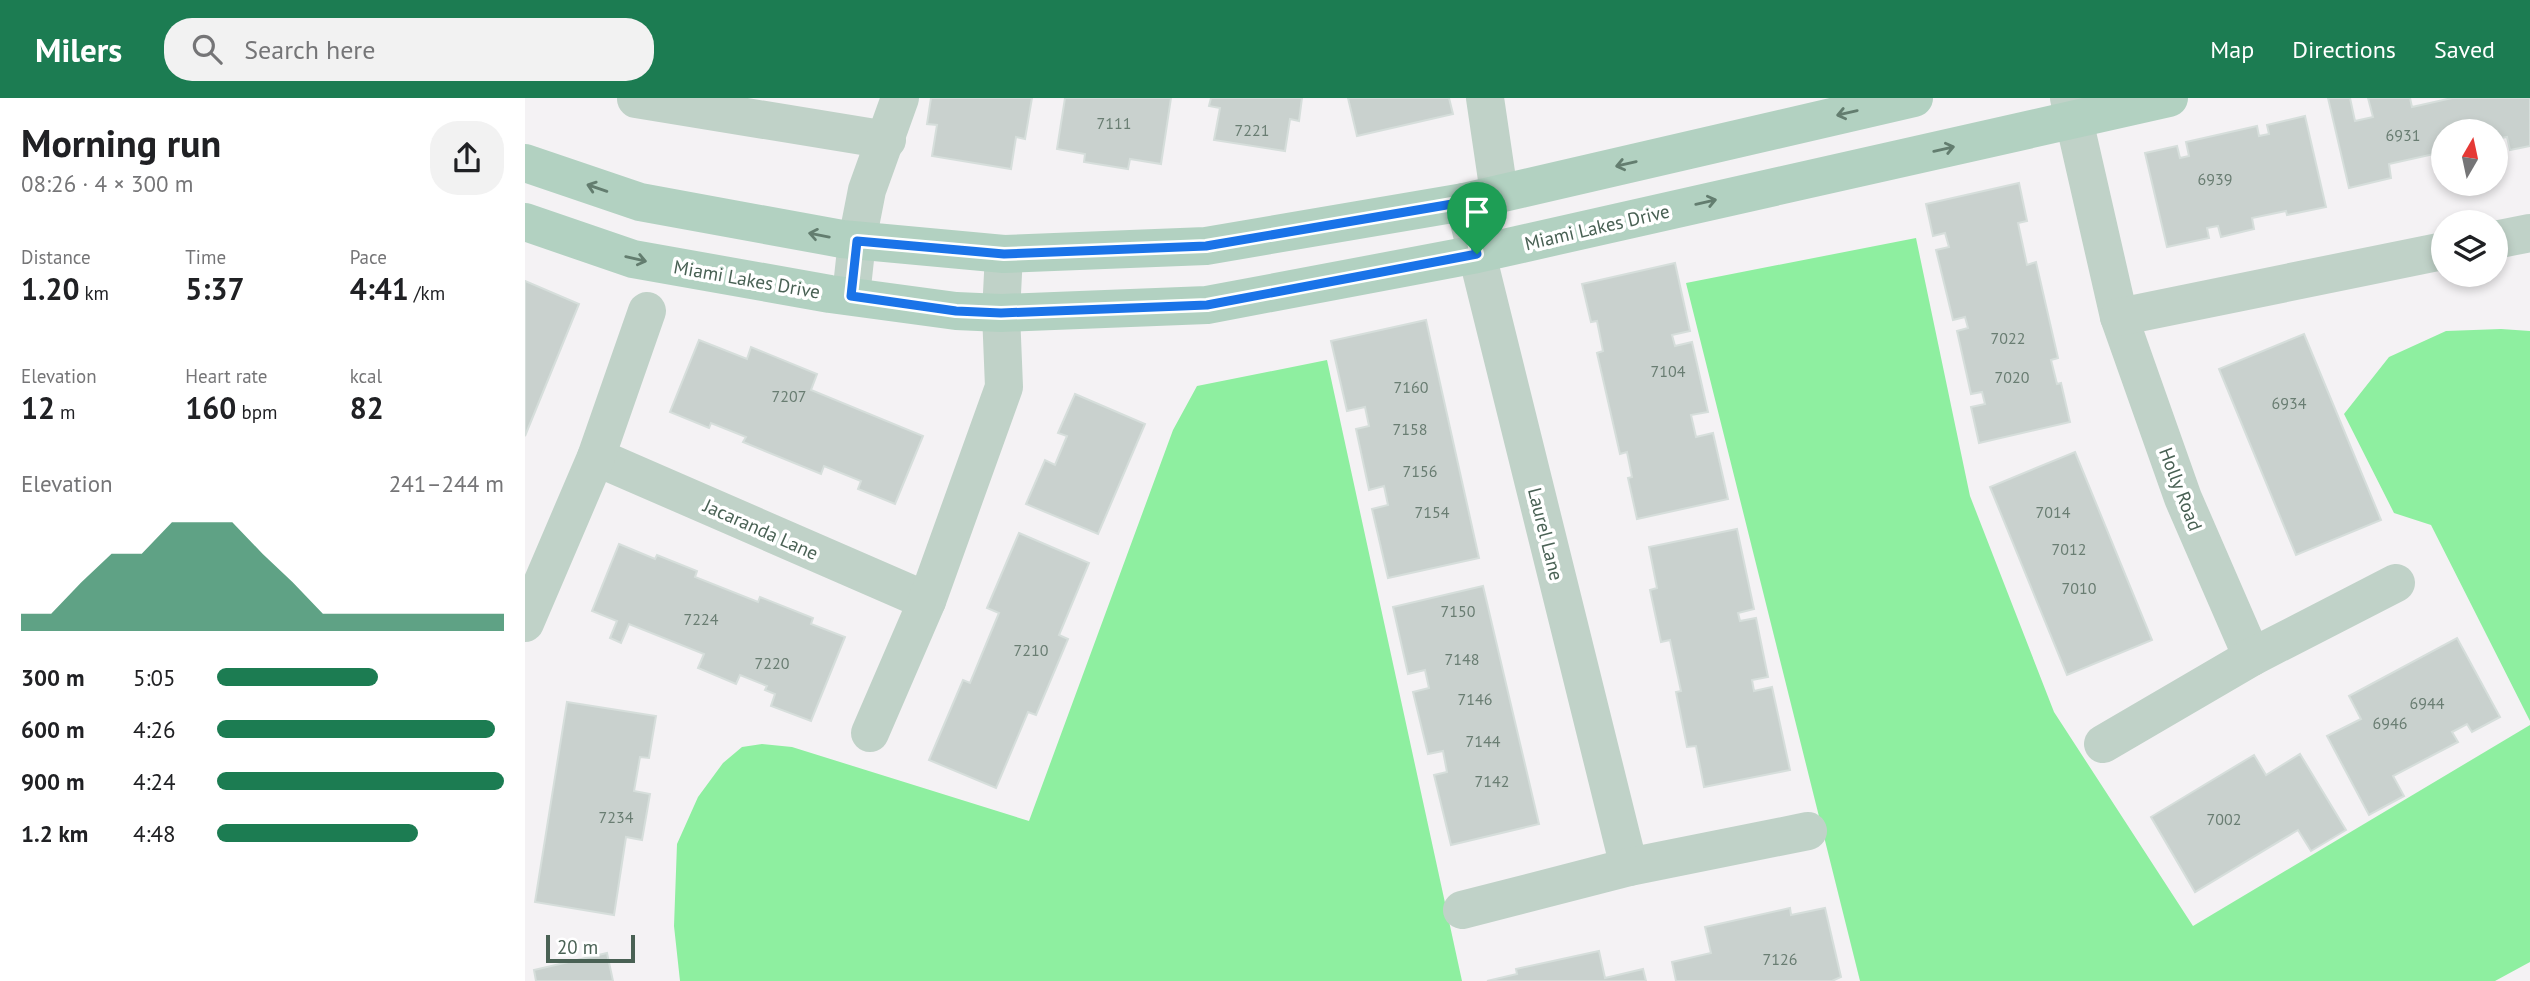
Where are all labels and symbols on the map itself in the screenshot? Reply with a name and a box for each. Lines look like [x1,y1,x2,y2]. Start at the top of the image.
one-way arrow [1837,108,1859,121]
house number: 7111 [1097,113,1131,133]
north arrow [2431,119,2508,196]
house number: 7221 [1235,120,1269,140]
house number: 6931 [2386,125,2420,145]
one-way arrow [1932,142,1955,156]
one-way arrow [1615,158,1638,172]
house number: 6939 [2198,169,2232,189]
one-way arrow [587,180,609,193]
pin [1447,182,1507,254]
one-way arrow [1694,195,1717,209]
street label: Miami Lakes Drive [1522,199,1672,255]
one-way arrow [809,228,831,241]
one-way arrow [624,253,647,266]
street label: Miami Lakes Drive [672,254,822,304]
house number: 7022 [1991,328,2025,348]
house number: 7104 [1651,361,1686,381]
house number: 7020 [1995,367,2030,387]
house number: 7160 [1394,377,1429,397]
house number: 7207 [772,386,806,406]
house number: 6934 [2272,393,2307,413]
house number: 7158 [1393,419,1427,439]
street label: Holly Road [2154,444,2208,534]
house number: 7156 [1403,461,1437,481]
street label: Laurel Lane [1523,485,1569,583]
street label: Jacaranda Lane [699,493,822,565]
house number: 7154 [1415,502,1450,522]
house number: 7014 [2036,502,2071,522]
house number: 7012 [2052,539,2086,559]
house number: 7010 [2062,578,2097,598]
house number: 7150 [1441,601,1476,621]
house number: 7224 [684,609,719,629]
house number: 7210 [1014,640,1049,660]
house number: 7148 [1445,649,1479,669]
house number: 7220 [755,653,790,673]
house number: 7146 [1458,689,1492,709]
house number: 6944 [2410,693,2445,713]
house number: 6946 [2373,713,2407,733]
house number: 7144 [1466,731,1501,751]
house number: 7142 [1475,771,1509,791]
house number: 7234 [599,807,634,827]
house number: 7002 [2207,809,2241,829]
scale bar [546,932,635,964]
house number: 7126 [1763,949,1797,969]

